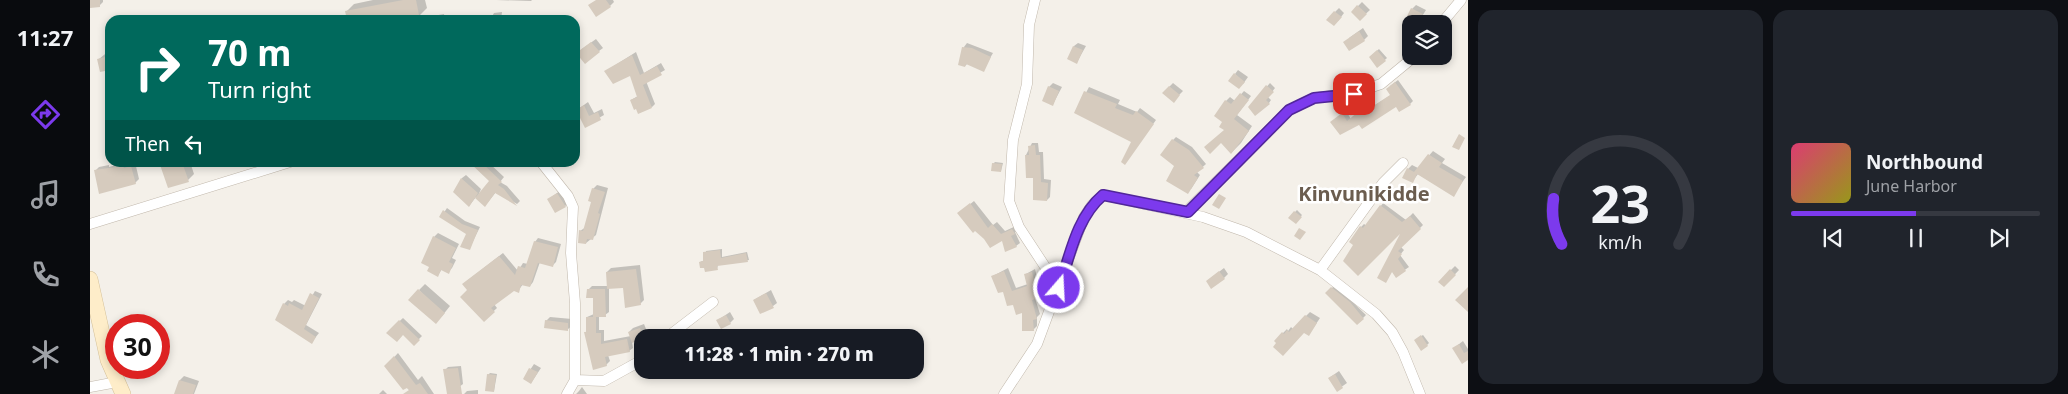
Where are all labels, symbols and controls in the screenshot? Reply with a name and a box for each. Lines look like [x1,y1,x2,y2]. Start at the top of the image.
map controls [1402,15,1452,65]
button: layers [1402,15,1452,65]
text: 11:27 [17,22,73,52]
text: 70 m [208,29,291,76]
icon: right [125,35,190,100]
pin [1333,73,1375,115]
text: Turn right [208,74,311,104]
icon: arrive [1340,80,1368,108]
icon: directions [28,97,63,132]
icon: left [180,130,208,158]
text: Then [125,131,170,157]
text: Northbound [1866,149,1983,175]
text: 23 [1591,167,1650,238]
text: June Harbor [1866,175,1957,197]
icon: music [28,177,63,212]
district label: Kinvunikidde [1298,180,1430,207]
icon: previous [1819,224,1847,252]
icon: pause [1902,224,1930,252]
icon: next [1985,224,2013,252]
text: km/h [1599,230,1642,254]
icon: phone [28,257,63,292]
position arrow [1032,261,1084,313]
speed limit sign: 30 [105,314,170,379]
icon: climate [28,337,63,372]
text: 11:28 · 1 min · 270 m [684,341,874,367]

